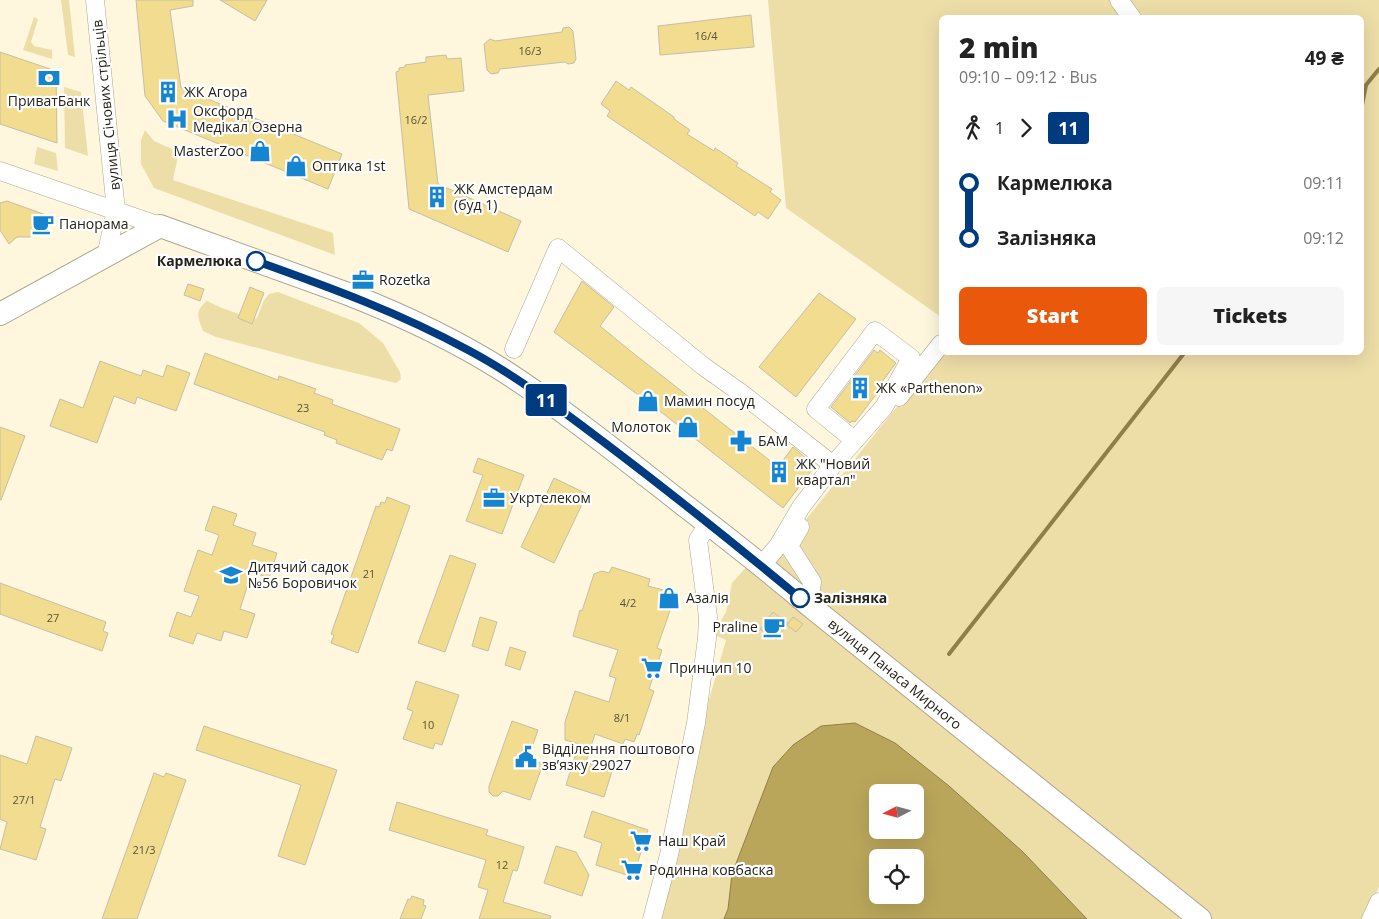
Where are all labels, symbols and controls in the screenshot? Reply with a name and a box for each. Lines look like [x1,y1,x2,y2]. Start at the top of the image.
street label: вулиця Січових стрільців [87,19,124,191]
house number: 16/4 [695,28,718,43]
text: 2 min [959,28,1039,66]
house number: 16/3 [519,43,541,58]
text: 49 ₴ [1305,45,1344,71]
bank icon: ПриватБанк [36,65,62,91]
text: 09:10 – 09:12 · Bus [959,66,1097,88]
building icon: ЖК Агора [155,79,181,105]
place label: ЖК Агора [184,82,248,101]
place label: ПриватБанк [8,91,91,110]
place label: Оксфорд Медікал Озерна [193,101,302,136]
hospital icon: Оксфорд Медікал Озерна [164,106,190,132]
house number: 16/2 [405,112,427,127]
icon: walk [959,114,987,142]
icon: forward [1012,114,1040,142]
text: 11 [1058,116,1079,140]
text: 1 [995,117,1004,139]
shop icon: MasterZoo [247,138,273,164]
place label: MasterZoo [174,141,244,160]
shop icon: Оптика 1st [283,153,309,179]
place label: Оптика 1st [312,156,385,175]
text: Кармелюка [997,170,1113,196]
text: 09:11 [1303,172,1344,194]
place label: ЖК Амстердам (буд 1) [454,179,553,214]
building icon: ЖК Амстердам (буд 1) [424,184,450,210]
cafe icon: Панорама [30,211,56,237]
place label: Панорама [59,214,129,233]
text: Залізняка [997,225,1096,251]
text: 09:12 [1303,227,1344,249]
place label: Кармелюка [157,251,242,270]
marker: Кармелюка [246,251,266,271]
office icon: Rozetka [350,267,376,293]
place label: Rozetka [379,270,431,289]
button: Start [959,287,1147,345]
button: Tickets [1157,287,1344,345]
building icon: ЖК «Parthenon» [847,375,873,401]
place label: ЖК «Parthenon» [876,378,983,397]
line badge: 11 [524,384,568,416]
text: 11 [536,388,556,412]
shop icon: Мамин посуд [635,388,661,414]
place label: Мамин посуд [664,391,755,410]
house number: 23 [297,400,309,415]
shop icon: Молоток [675,414,701,440]
place label: Молоток [611,417,672,436]
pharmacy icon: БАМ [728,428,754,454]
place label: БАМ [758,431,788,450]
place label: ЖК "Новий квартал" [796,454,870,489]
building icon: ЖК "Новий квартал" [766,459,792,485]
office icon: Укртелеком [481,485,507,511]
place label: Укртелеком [510,488,591,507]
place label: Дитячий садок №56 Боровичок [248,557,358,592]
school or university icon: Дитячий садок №56 Боровичок [218,562,244,588]
house number: 21 [363,566,375,581]
shop icon: Азалія [656,585,682,611]
place label: Азалія [686,588,729,607]
marker: Залізняка [790,588,810,608]
place label: Залізняка [814,588,887,607]
house number: 4/2 [620,595,636,610]
house number: 27 [47,610,59,625]
cafe icon: Praline [761,614,787,640]
street label: вулиця Панаса Мирного [825,614,966,733]
place label: Praline [713,617,758,636]
supermarket icon: Принцип 10 [639,655,665,681]
place label: Принцип 10 [669,658,752,677]
house number: 8/1 [614,710,630,725]
house number: 10 [422,717,434,732]
place label: Відділення поштового зв’язку 29027 [542,739,695,774]
public building icon: Відділення поштового зв’язку 29027 [513,744,539,770]
north arrow [869,784,924,839]
map controls [869,784,924,904]
house number: 27/1 [13,792,35,807]
supermarket icon: Наш Край [628,828,654,854]
place label: Наш Край [658,831,726,850]
house number: 21/3 [133,842,155,857]
button: locate [869,849,924,904]
house number: 12 [496,857,508,872]
supermarket icon: Родинна ковбаска [619,857,645,883]
place label: Родинна ковбаска [649,860,773,879]

